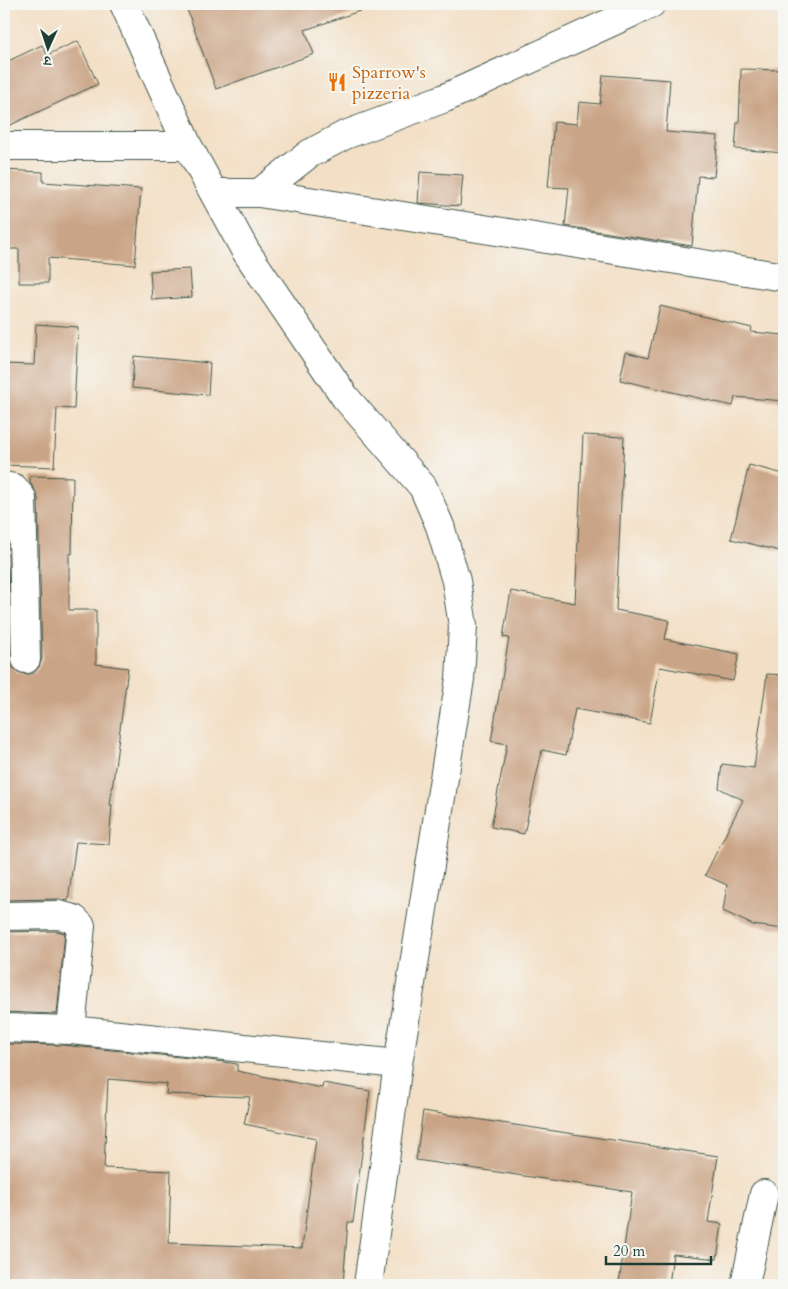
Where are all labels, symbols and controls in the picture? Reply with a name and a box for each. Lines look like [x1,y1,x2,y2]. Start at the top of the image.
north arrow [22,22,72,72]
text: उ [42,51,52,70]
place label: Sparrow's pizzeria [352,60,426,106]
restaurant icon: Sparrow's pizzeria [326,71,348,93]
scale bar [606,1234,710,1266]
text: 20 m [613,1241,645,1261]

